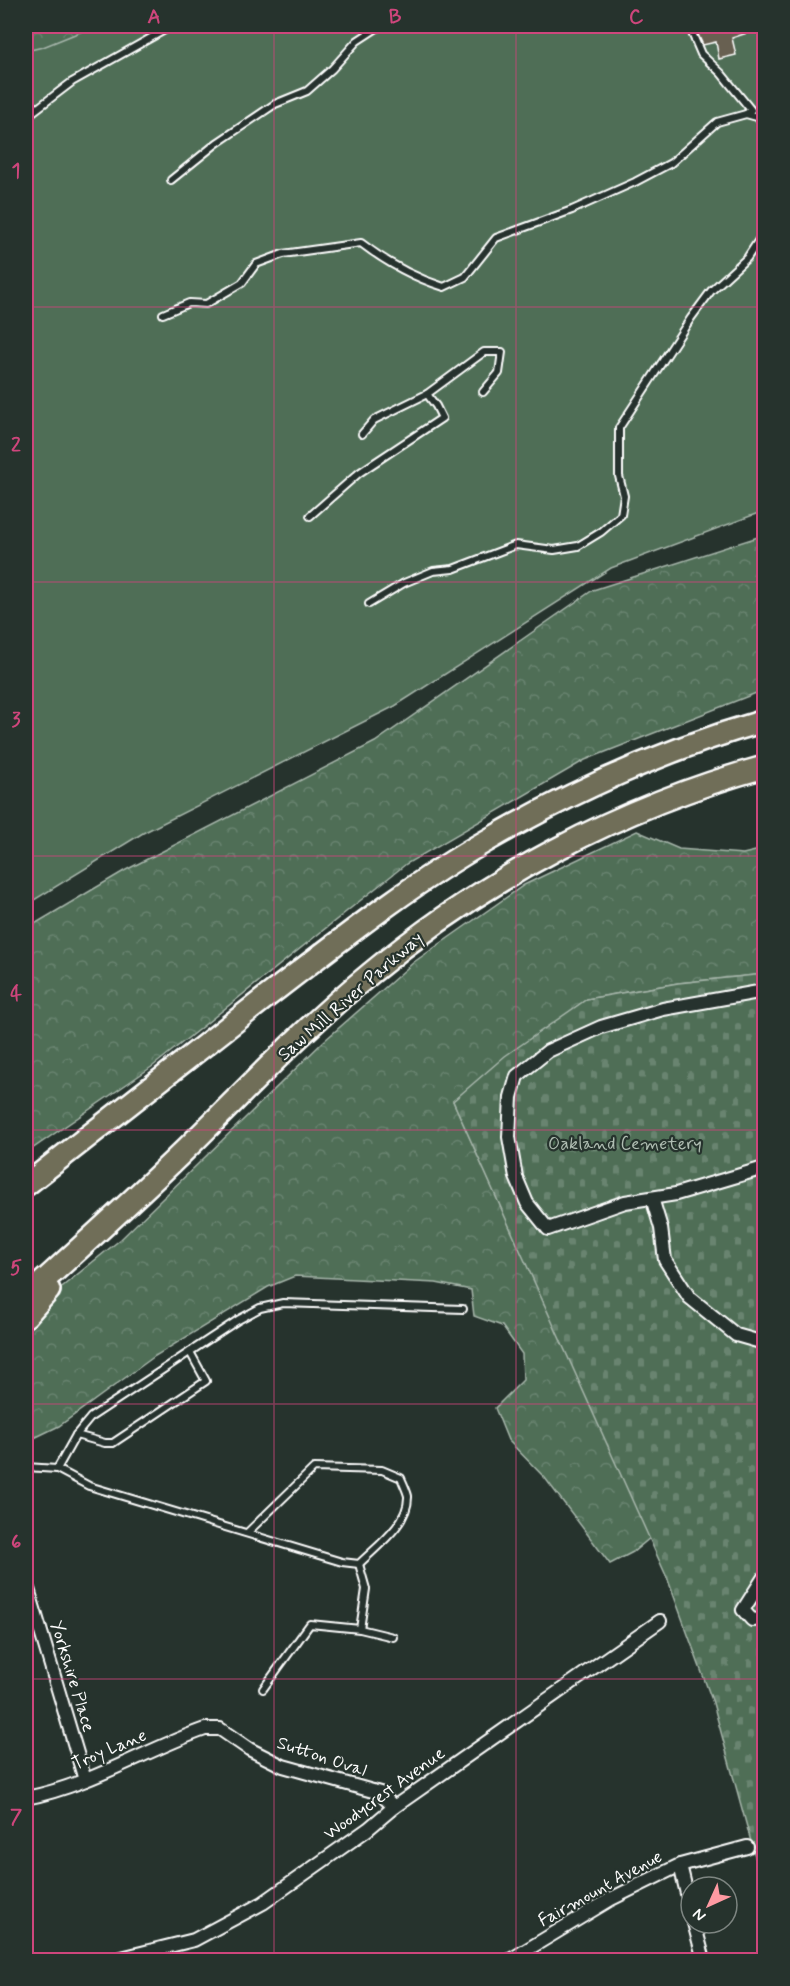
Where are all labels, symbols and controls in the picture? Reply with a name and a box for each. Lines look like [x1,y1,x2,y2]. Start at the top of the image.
text: A [147,4,161,31]
text: B [389,4,402,31]
text: C [629,4,644,31]
text: 1 [12,158,20,185]
text: 2 [11,432,21,459]
text: 3 [11,707,21,734]
street label: Saw Mill River Parkway [273,927,428,1067]
text: 4 [10,981,22,1008]
park label: Oakland Cemetery [548,1132,702,1156]
text: 5 [10,1255,22,1282]
text: 6 [11,1529,21,1556]
street label: Yorkshire Place [44,1618,100,1735]
street label: Troy Lane [68,1723,150,1776]
street label: Sutton Oval [274,1731,370,1783]
street label: Woodycrest Avenue [319,1742,450,1846]
text: 7 [10,1804,22,1831]
street label: Fairmount Avenue [534,1845,667,1933]
north arrow [679,1875,739,1935]
text: N [688,1903,711,1926]

